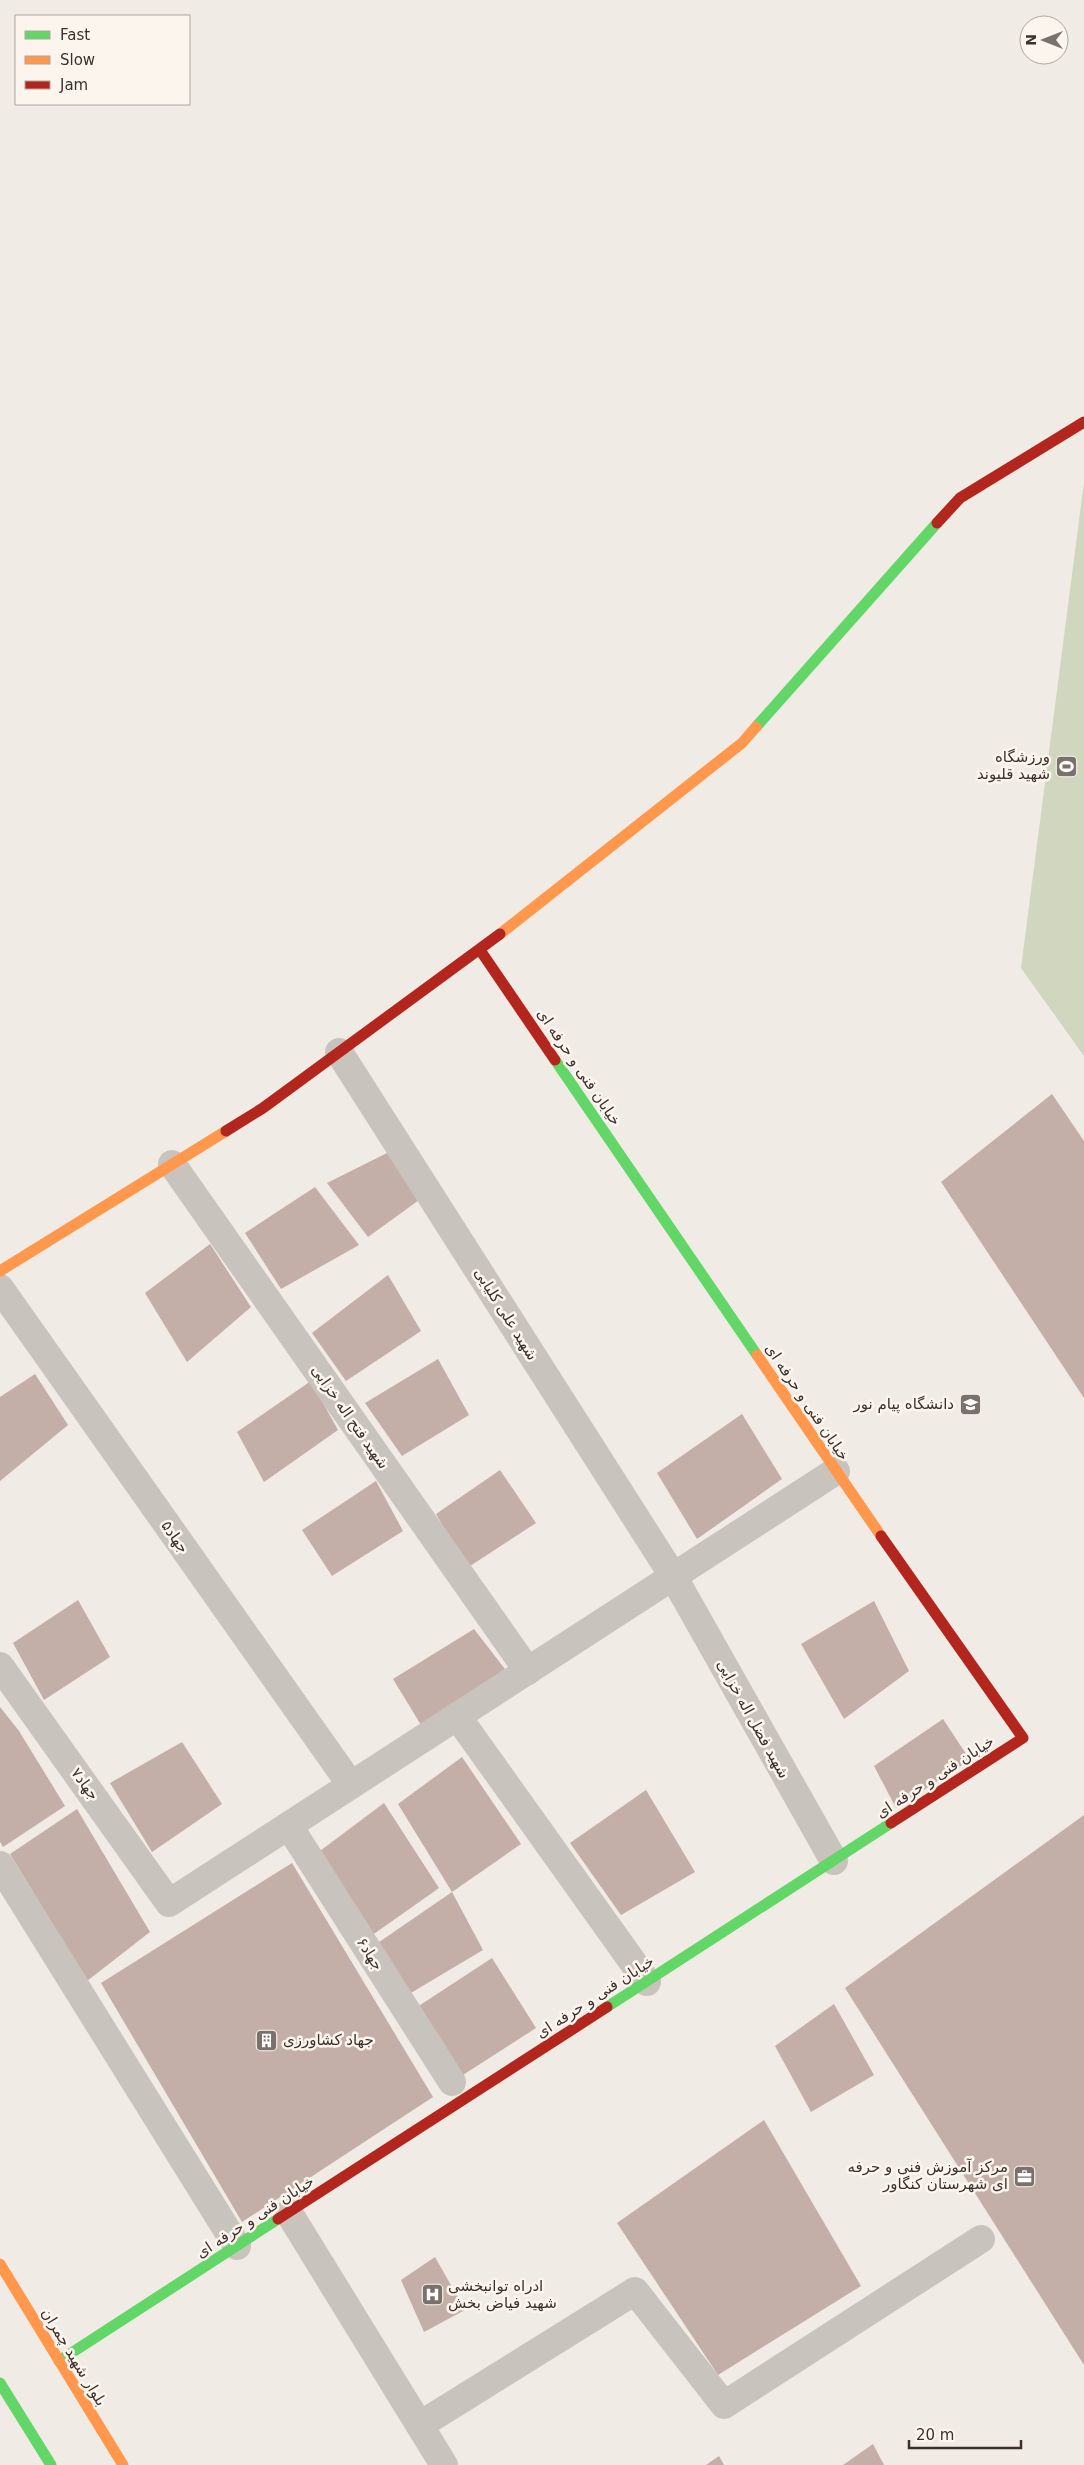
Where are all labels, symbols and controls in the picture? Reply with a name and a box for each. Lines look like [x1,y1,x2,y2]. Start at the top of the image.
legend [15,15,190,105]
north arrow [1019,15,1069,65]
text: Fast [60,26,90,44]
text: N [1023,34,1039,46]
text: Slow [60,51,95,69]
text: Jam [59,76,88,94]
place label: ورزشگاه شهید قلیوند [977,748,1050,783]
sports icon: ورزشگاه شهید قلیوند [1054,754,1078,778]
street label: خیابان فنی و حرفه ای [533,1005,625,1129]
street label: شهید علی کلیایی [470,1264,542,1364]
street label: خیابان فنی و حرفه ای [761,1340,853,1464]
street label: شهید فتح اله خزایی [307,1362,393,1472]
school or university icon: دانشگاه پیام نور [958,1392,982,1416]
place label: دانشگاه پیام نور [853,1395,954,1414]
street label: جهاد۵ [157,1517,193,1557]
street label: شهید فضل اله خزایی [713,1657,793,1781]
street label: خیابان فنی و حرفه ای [873,1732,997,1822]
street label: جهاد۷ [67,1764,103,1804]
street label: جهاد۶ [353,1934,387,1974]
street label: خیابان فنی و حرفه ای [533,1952,657,2042]
building icon: جهاد کشاورزی [255,2028,279,2052]
place label: جهاد کشاورزی [283,2031,374,2049]
place label: مرکز آموزش فنی و حرفه ای شهرستان کنگاور [847,2158,1008,2193]
office icon: مرکز آموزش فنی و حرفه ای شهرستان کنگاور [1012,2164,1036,2188]
street label: خیابان فنی و حرفه ای [193,2172,317,2262]
place label: ادراه توانبخشی شهید فیاض بخش [448,2277,557,2312]
hospital icon: ادراه توانبخشی شهید فیاض بخش [420,2283,444,2307]
street label: بلوار شهید چمران [38,2305,110,2409]
scale bar [909,2418,1022,2450]
text: 20 m [916,2426,954,2444]

